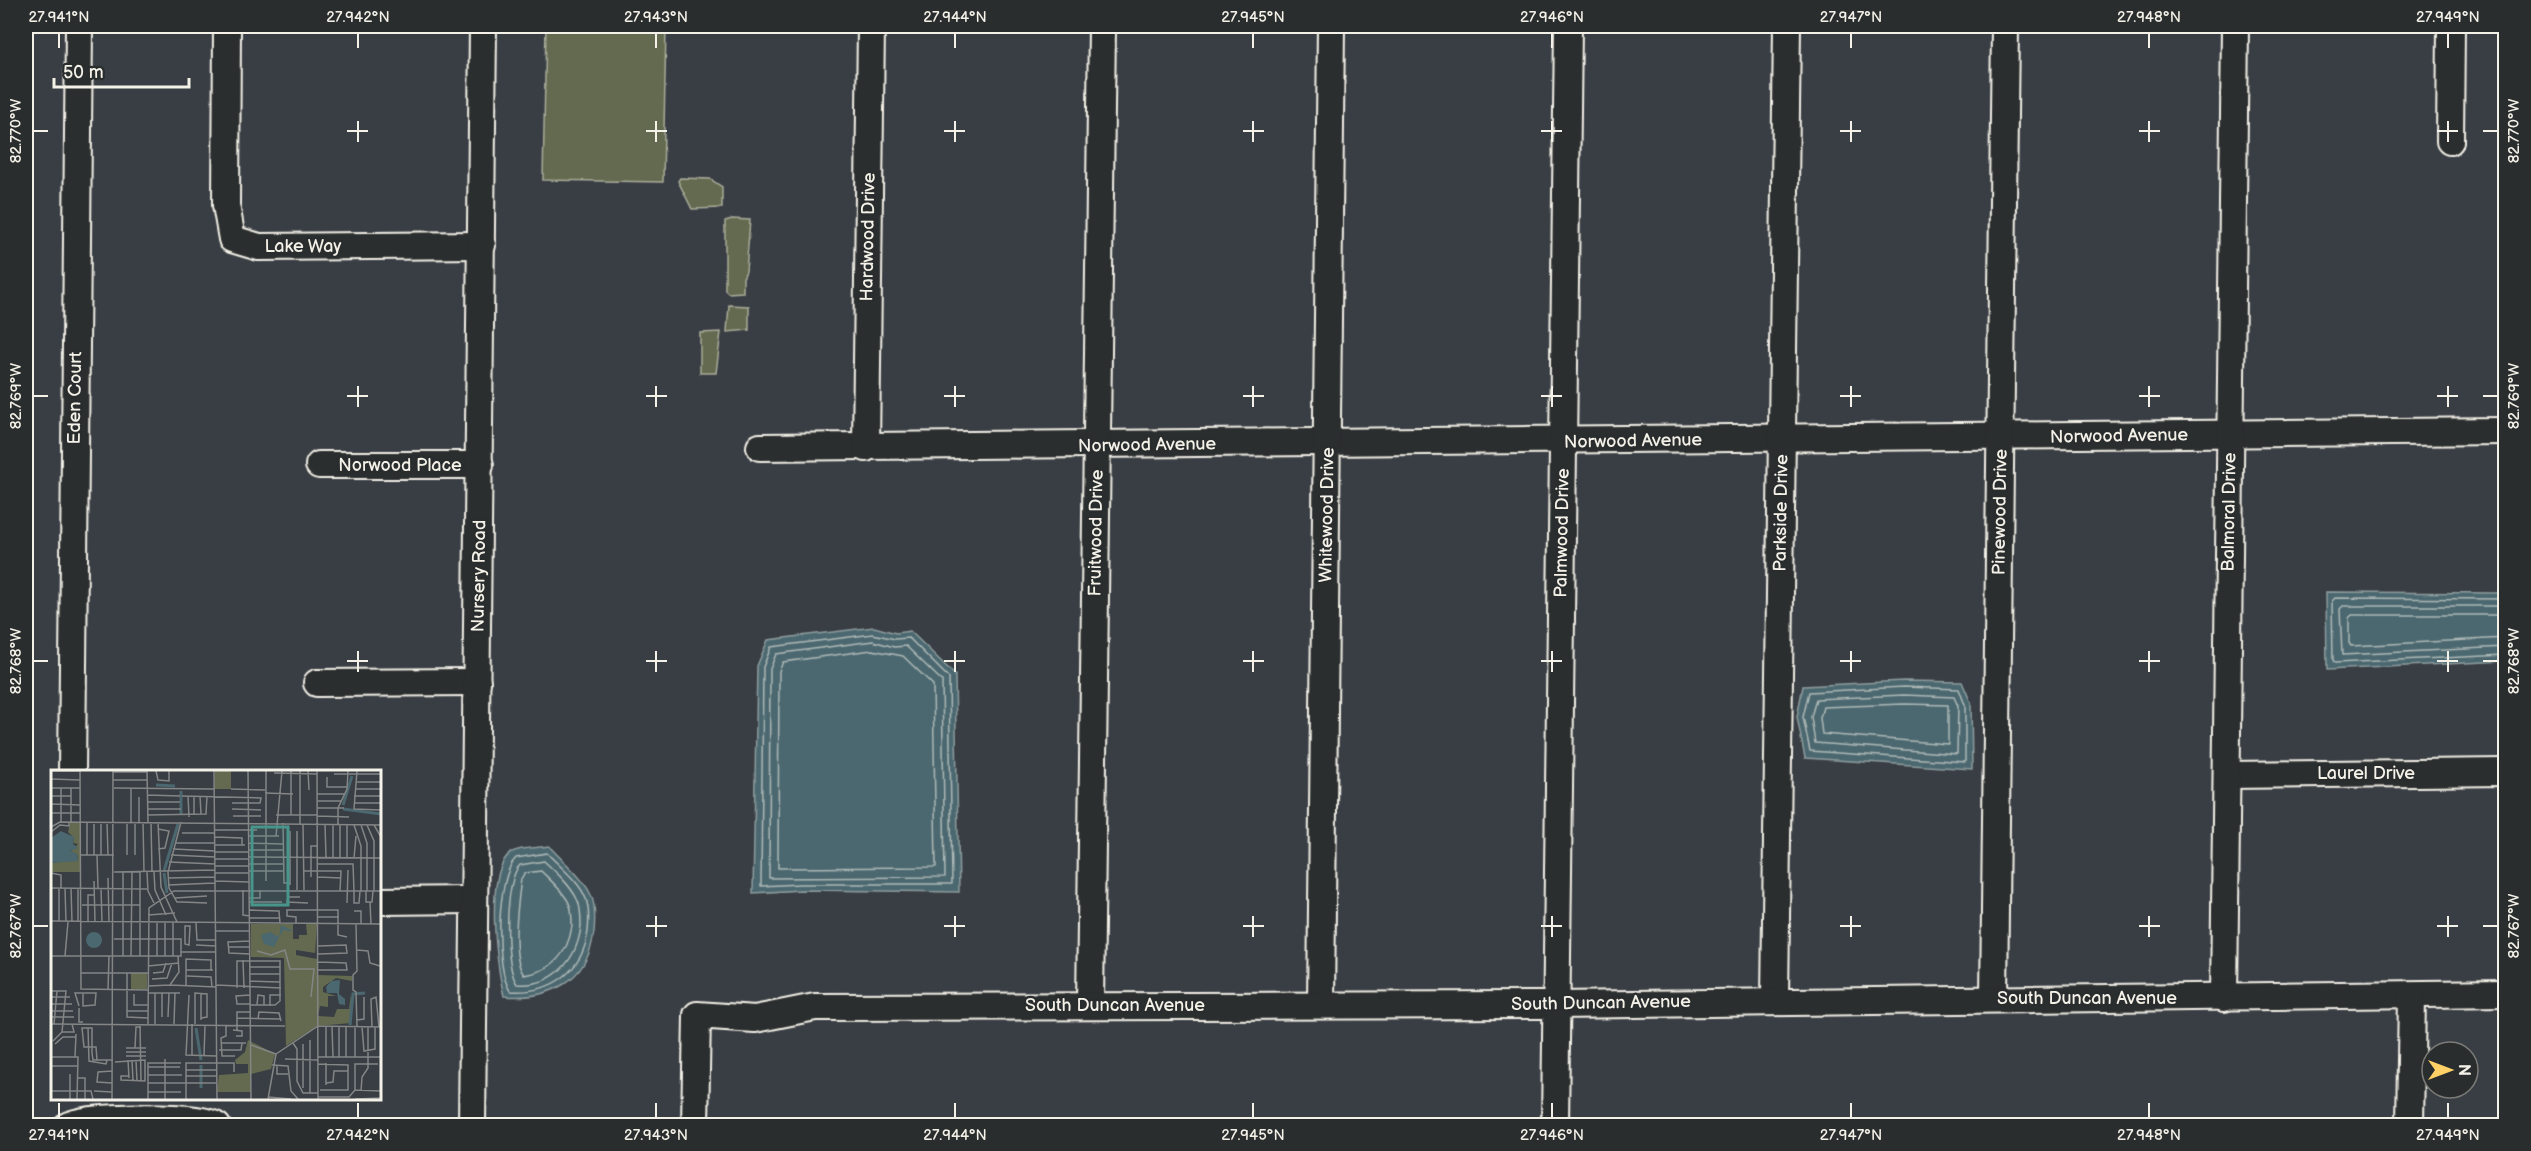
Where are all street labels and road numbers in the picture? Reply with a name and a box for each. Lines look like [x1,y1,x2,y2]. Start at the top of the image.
street label: Hardwood Drive [856,172,880,302]
street label: Lake Way [264,236,342,257]
street label: Eden Court [64,351,86,445]
street label: Norwood Avenue [2050,424,2189,448]
street label: Norwood Avenue [1564,429,1703,453]
street label: Norwood Avenue [1078,433,1217,457]
street label: Whitewood Drive [1315,447,1339,583]
street label: Pinewood Drive [1988,448,2012,575]
street label: Balmoral Drive [2217,452,2241,572]
street label: Parkside Drive [1769,454,1793,572]
street label: Norwood Place [338,455,462,476]
street label: Palmwood Drive [1550,468,1574,598]
street label: Fruitwood Drive [1084,469,1108,597]
street label: Nursery Road [468,520,490,632]
street label: Laurel Drive [2317,763,2415,784]
street label: South Duncan Avenue [1997,988,2177,1009]
street label: South Duncan Avenue [1511,991,1691,1015]
street label: South Duncan Avenue [1025,995,1205,1016]

